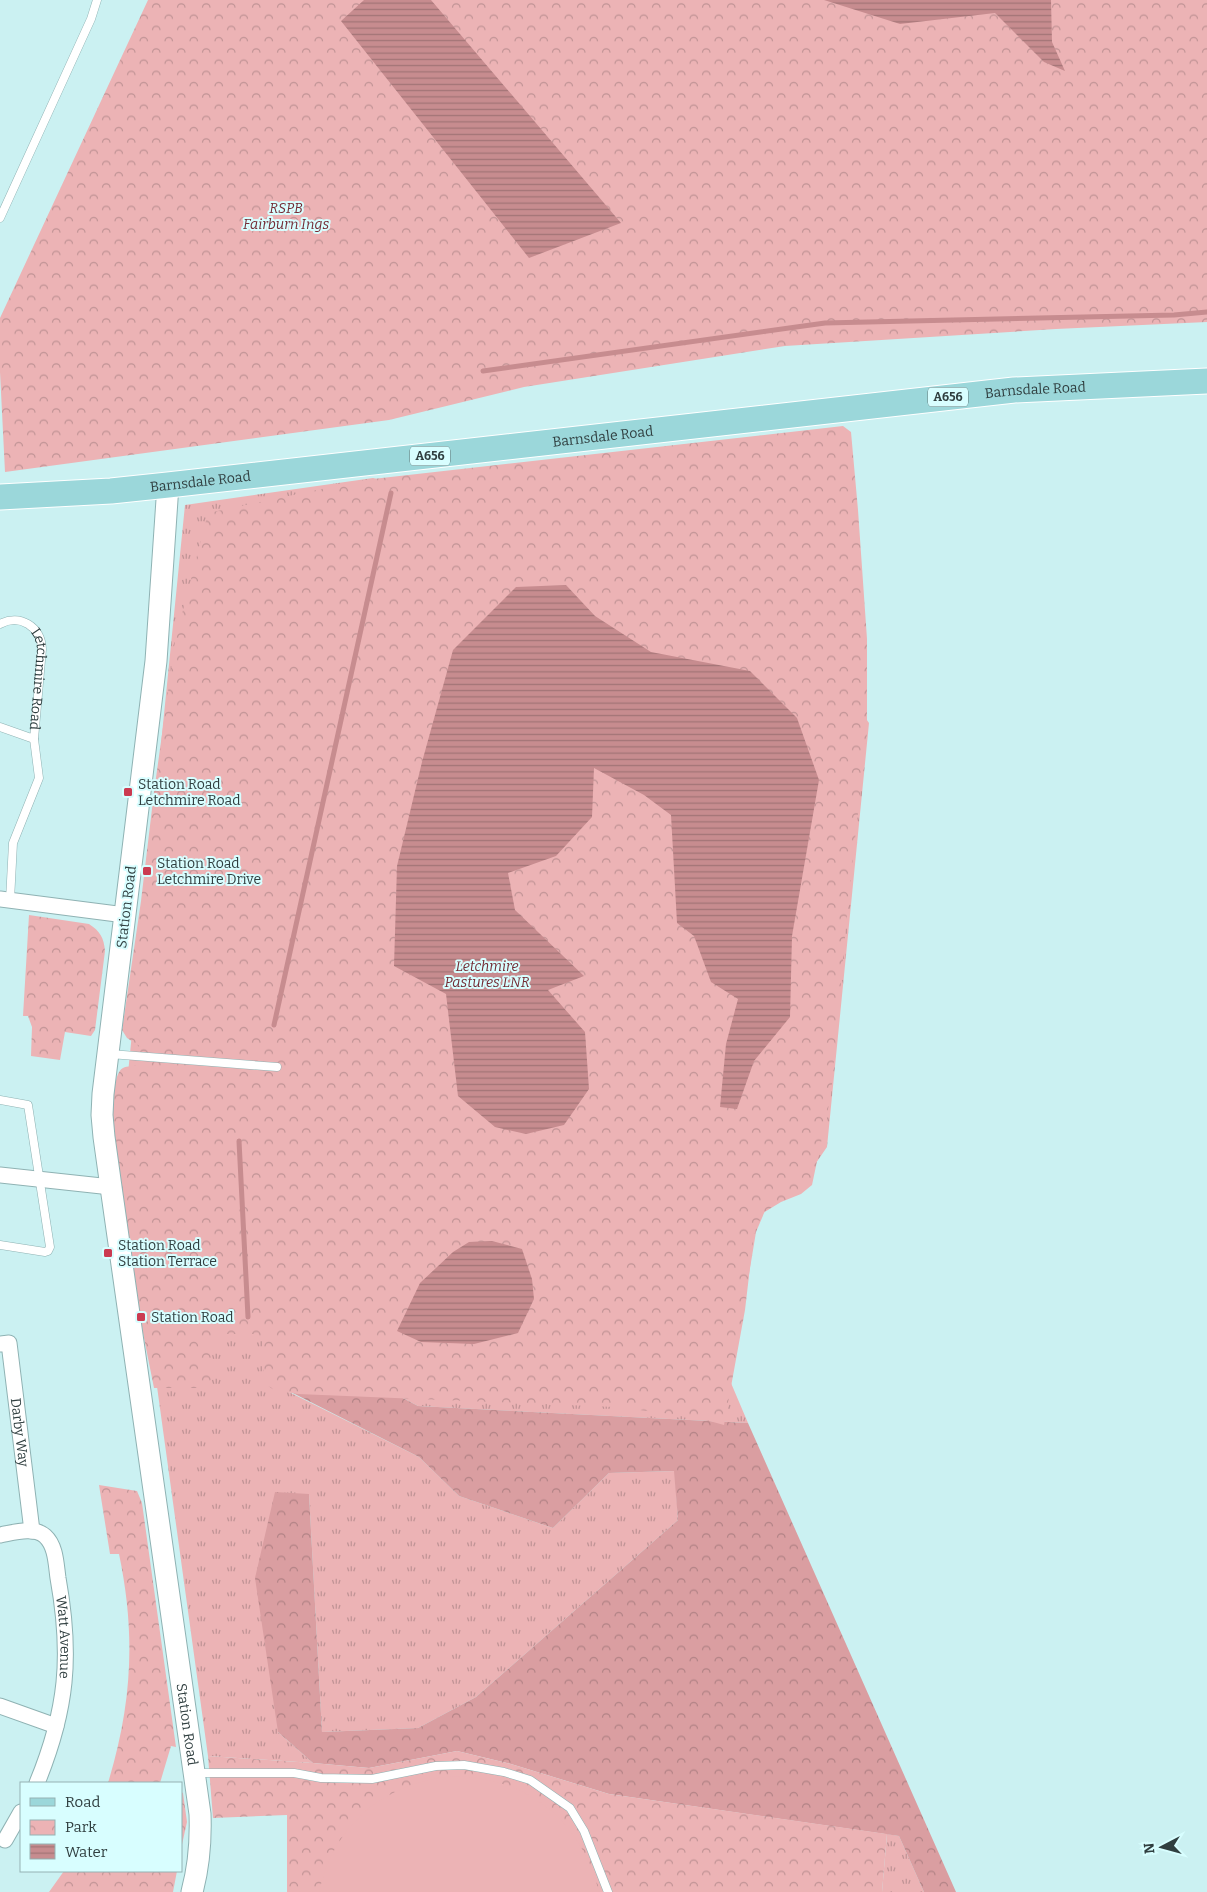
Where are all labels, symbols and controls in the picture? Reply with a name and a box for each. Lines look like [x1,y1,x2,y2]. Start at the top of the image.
park label: RSPB Fairburn Ings [243,200,329,233]
street label: Barnsdale Road [984,379,1086,402]
road number: A656 [928,388,968,407]
street label: Barnsdale Road [552,423,654,451]
road number: A656 [410,446,450,466]
street label: Barnsdale Road [149,468,252,496]
street label: Letchmire Road [26,625,50,731]
place label: Station Road Letchmire Road [138,776,241,809]
marker: Station Road Letchmire Road [122,786,134,798]
place label: Station Road Letchmire Drive [157,855,261,888]
street label: Station Road [113,865,140,949]
marker: Station Road Letchmire Drive [141,865,153,877]
park label: Letchmire Pastures LNR [444,958,530,991]
place label: Station Road Station Terrace [118,1237,217,1270]
marker: Station Road Station Terrace [102,1247,114,1259]
place label: Station Road [151,1309,234,1326]
marker: Station Road [135,1311,147,1323]
street label: Darby Way [7,1397,32,1468]
street label: Watt Avenue [52,1595,73,1679]
street label: Station Road [173,1682,201,1767]
legend [20,1782,182,1872]
text: Road [65,1793,100,1811]
text: Park [65,1818,97,1836]
north arrow [1137,1822,1187,1872]
text: N [1141,1842,1159,1855]
text: Water [65,1843,108,1861]

